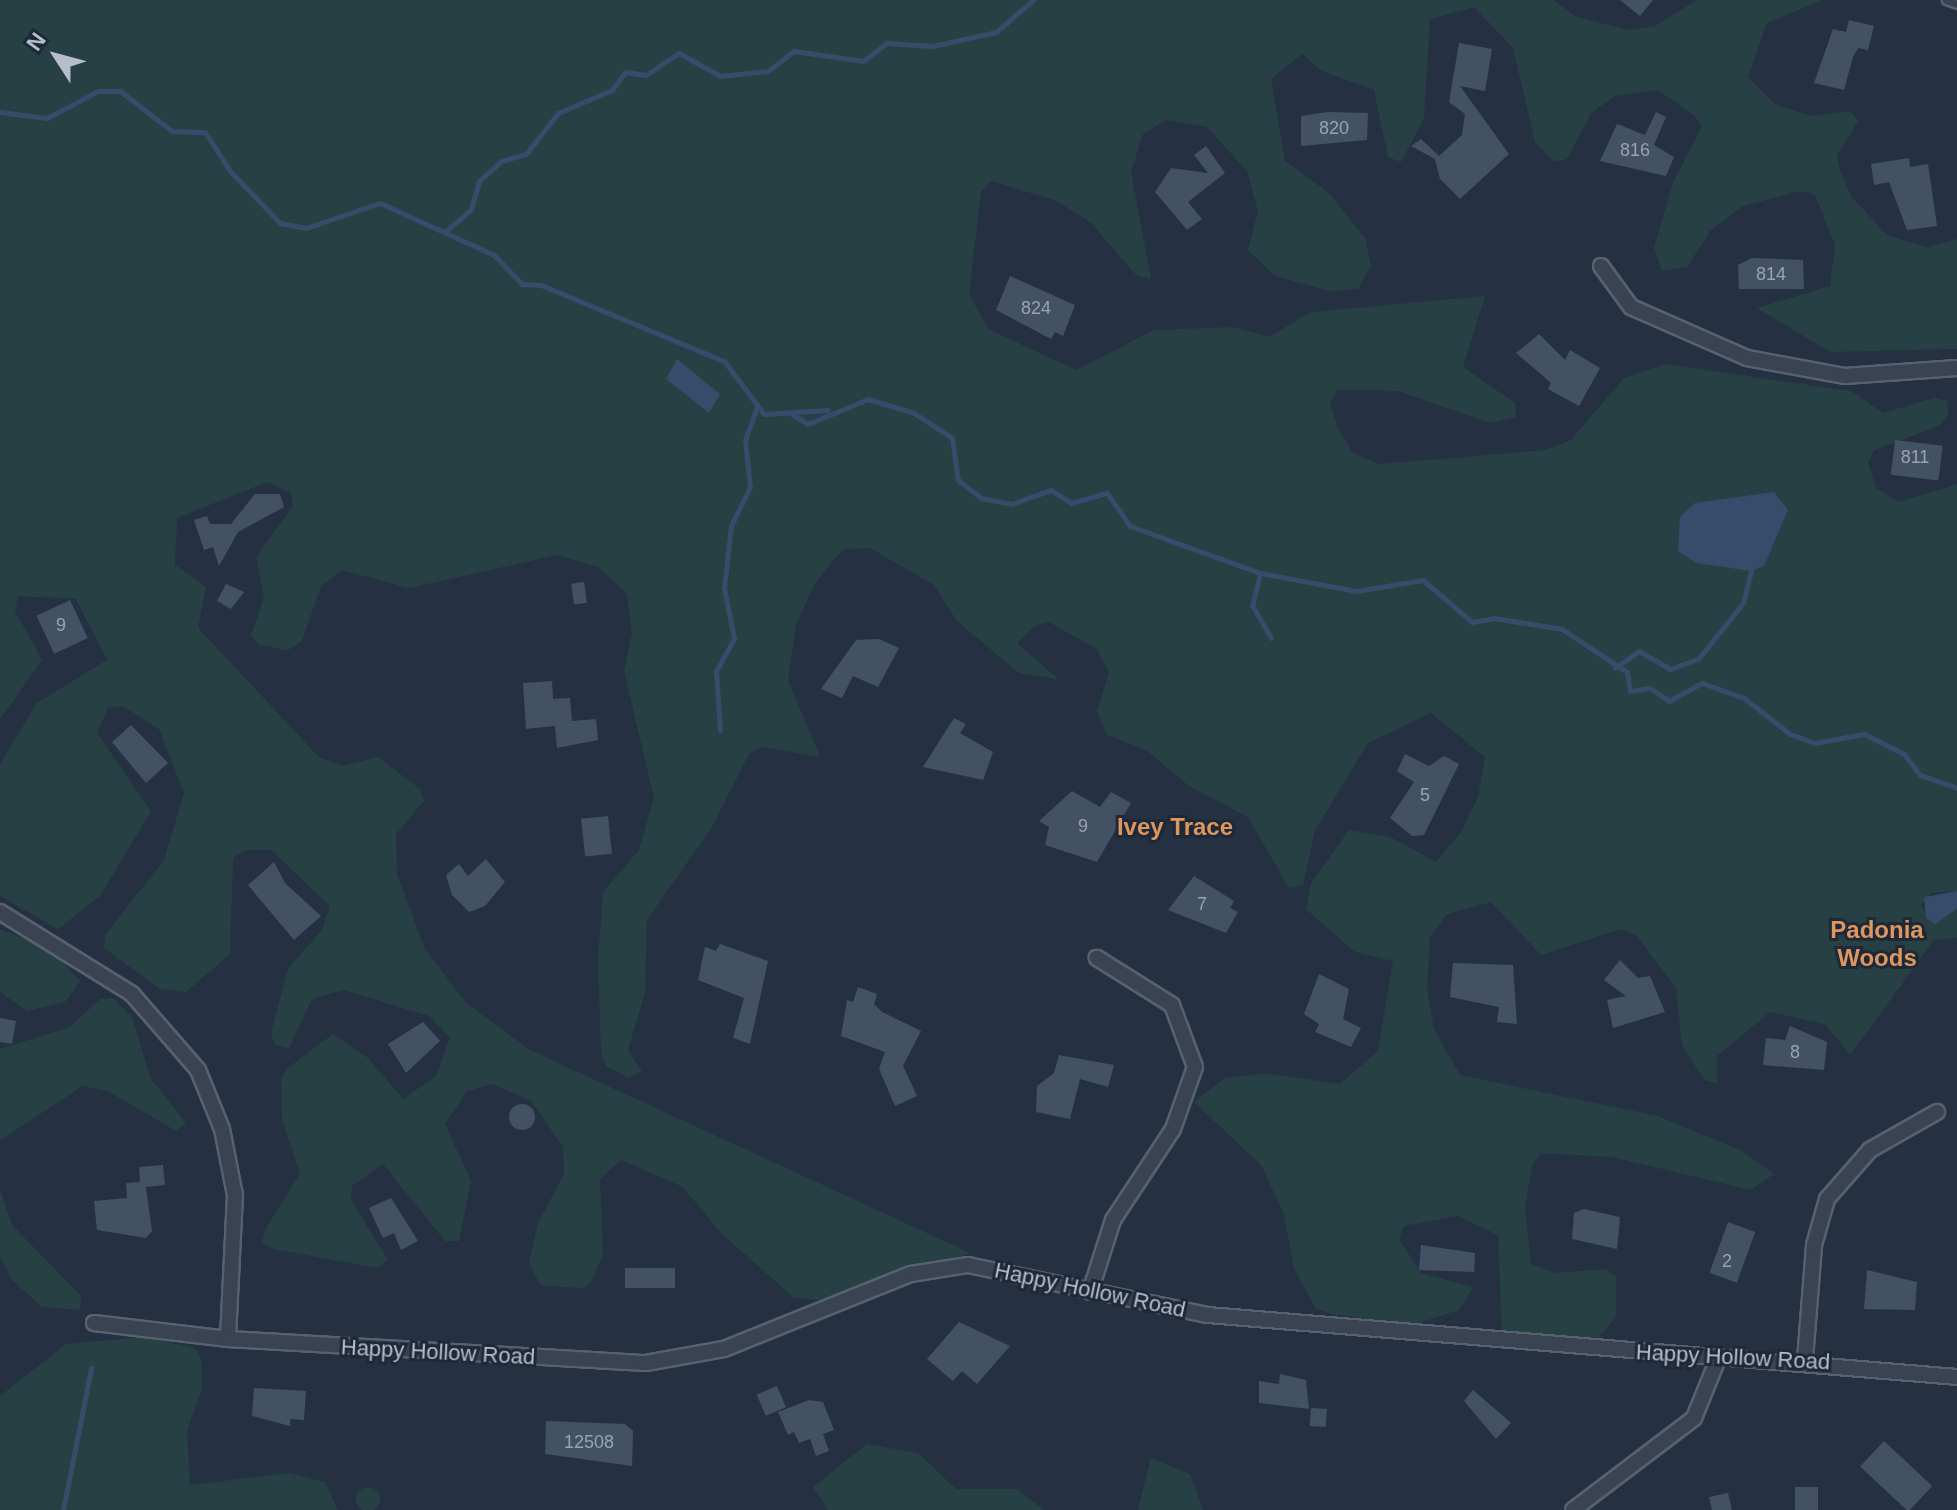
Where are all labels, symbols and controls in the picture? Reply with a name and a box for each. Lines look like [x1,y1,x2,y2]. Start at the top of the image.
north arrow [16,16,96,96]
text: N [21,28,51,55]
house number: 820 [1319,117,1349,139]
house number: 816 [1620,139,1650,161]
house number: 814 [1756,263,1786,285]
house number: 824 [1021,297,1051,319]
house number: 811 [1901,446,1929,468]
house number: 9 [56,614,66,636]
house number: 5 [1420,784,1430,806]
district label: Ivey Trace [1117,813,1233,841]
house number: 9 [1078,815,1088,837]
house number: 7 [1197,893,1207,915]
district label: Padonia Woods [1830,916,1924,972]
house number: 8 [1790,1041,1800,1063]
house number: 2 [1722,1250,1732,1272]
street label: Happy Hollow Road [992,1257,1188,1323]
street label: Happy Hollow Road [340,1334,536,1370]
street label: Happy Hollow Road [1635,1339,1831,1375]
house number: 12508 [564,1431,614,1453]

